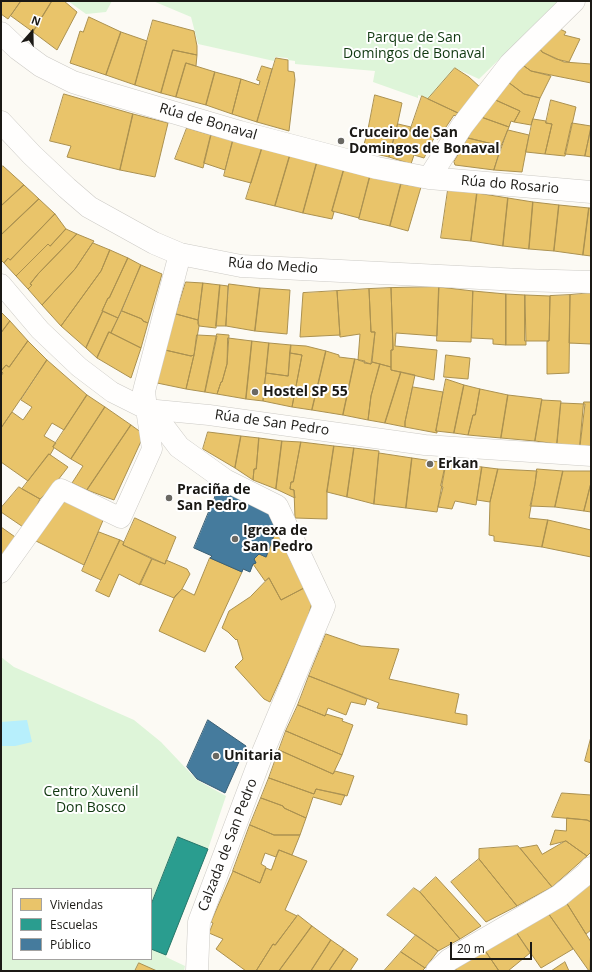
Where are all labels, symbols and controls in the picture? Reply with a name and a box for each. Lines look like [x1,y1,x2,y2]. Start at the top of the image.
north arrow [12,12,52,52]
text: N [29,12,43,29]
park label: Parque de San Domingos de Bonaval [343,30,485,62]
street label: Rúa de Bonaval [157,100,259,144]
place label: Cruceiro de San Domingos de Bonaval [349,125,500,158]
marker: Cruceiro de San Domingos de Bonaval [336,136,346,146]
street label: Rúa do Rosario [460,172,560,198]
street label: Rúa do Medio [227,254,319,278]
place label: Hostel SP 55 [263,384,348,400]
marker: Hostel SP 55 [250,387,260,397]
street label: Rúa de San Pedro [214,407,330,439]
place label: Erkan [438,456,479,472]
marker: Erkan [425,459,435,469]
place label: Praciña de San Pedro [177,482,250,514]
marker: Praciña de San Pedro [164,493,174,503]
place label: Igrexa de San Pedro [243,523,313,556]
marker: Igrexa de San Pedro [230,534,240,544]
place label: Unitaria [224,748,282,764]
marker: Unitaria [211,751,221,761]
street label: Calzada de San Pedro [195,776,261,914]
park label: Centro Xuvenil Don Bosco [43,784,139,816]
legend [12,888,152,960]
text: Viviendas [50,896,103,913]
text: Escuelas [50,916,98,933]
scale bar [452,934,534,960]
text: Público [50,936,91,953]
text: 20 m [457,940,485,957]

